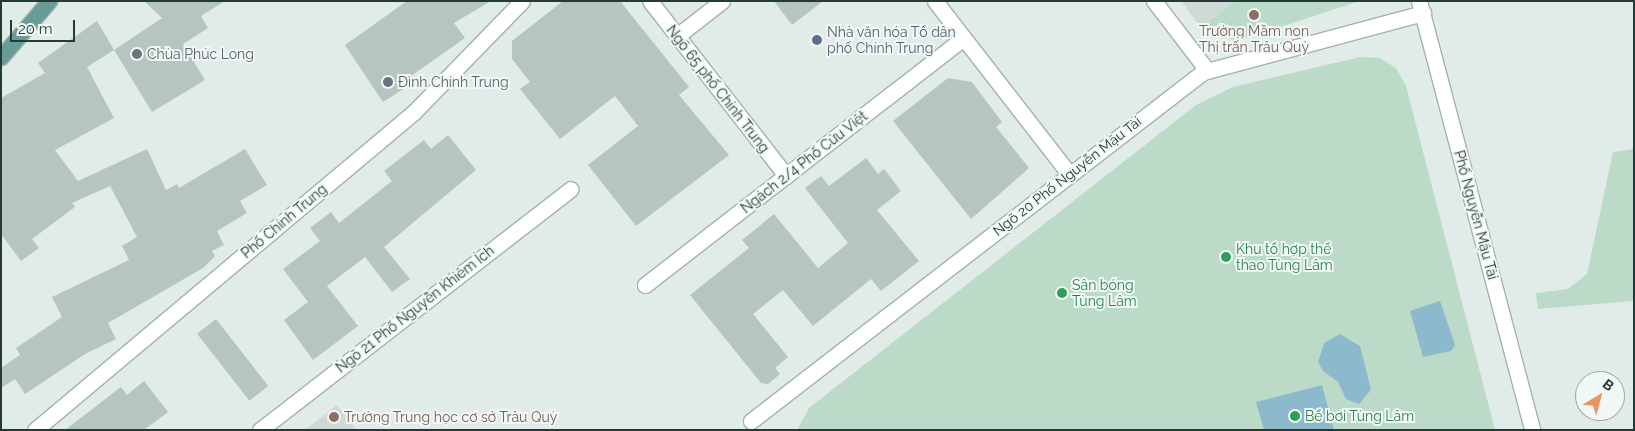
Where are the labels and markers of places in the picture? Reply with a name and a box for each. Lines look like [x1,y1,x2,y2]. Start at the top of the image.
marker: Trường Mầm non Thị trấn Trâu Quỳ [1248,9,1260,21]
place label: Trường Mầm non Thị trấn Trâu Quỳ [1199,23,1309,56]
place label: Nhà văn hóa Tổ dân phố Chính Trung [827,24,956,56]
marker: Nhà văn hóa Tổ dân phố Chính Trung [811,34,823,46]
place label: Chùa Phúc Long [147,46,254,62]
marker: Chùa Phúc Long [131,48,143,60]
place label: Đình Chính Trung [398,74,509,90]
marker: Đình Chính Trung [382,76,394,88]
place label: Khu tổ hợp thể thao Tùng Lâm [1236,241,1333,274]
marker: Khu tổ hợp thể thao Tùng Lâm [1220,251,1232,263]
place label: Sân bóng Tùng Lâm [1072,277,1137,310]
marker: Sân bóng Tùng Lâm [1056,287,1068,299]
place label: Bể bơi Tùng Lâm [1305,408,1414,424]
place label: Trường Trung học cơ sở Trâu Quỳ [344,409,558,425]
marker: Bể bơi Tùng Lâm [1289,410,1301,422]
marker: Trường Trung học cơ sở Trâu Quỳ [328,411,340,423]

